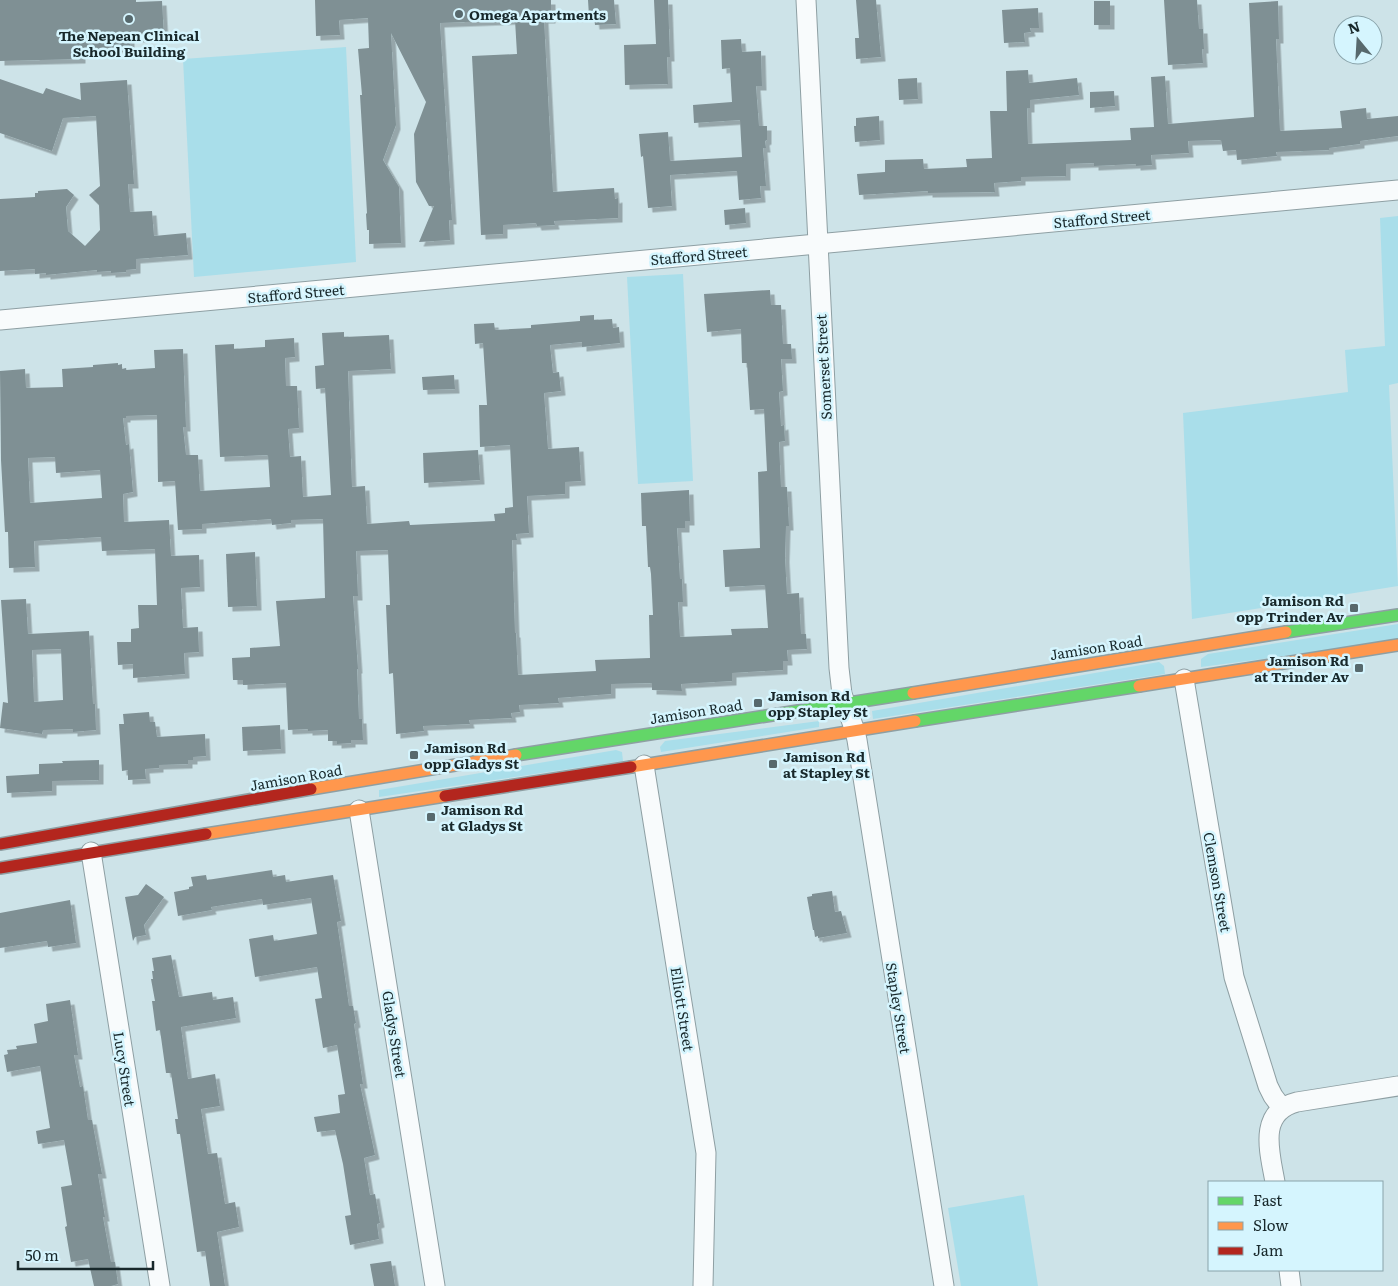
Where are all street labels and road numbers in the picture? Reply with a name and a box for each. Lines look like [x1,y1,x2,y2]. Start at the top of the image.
street label: Stafford Street [1053,204,1152,232]
street label: Stafford Street [650,241,749,269]
street label: Stafford Street [247,279,346,307]
street label: Somerset Street [810,313,836,420]
street label: Jamison Road [1048,630,1144,664]
street label: Jamison Road [648,694,744,728]
street label: Jamison Road [248,759,344,795]
street label: Clemson Street [1199,830,1237,934]
street label: Stapley Street [882,961,916,1055]
street label: Elliott Street [666,965,700,1053]
street label: Gladys Street [378,989,412,1079]
street label: Lucy Street [109,1030,141,1108]

